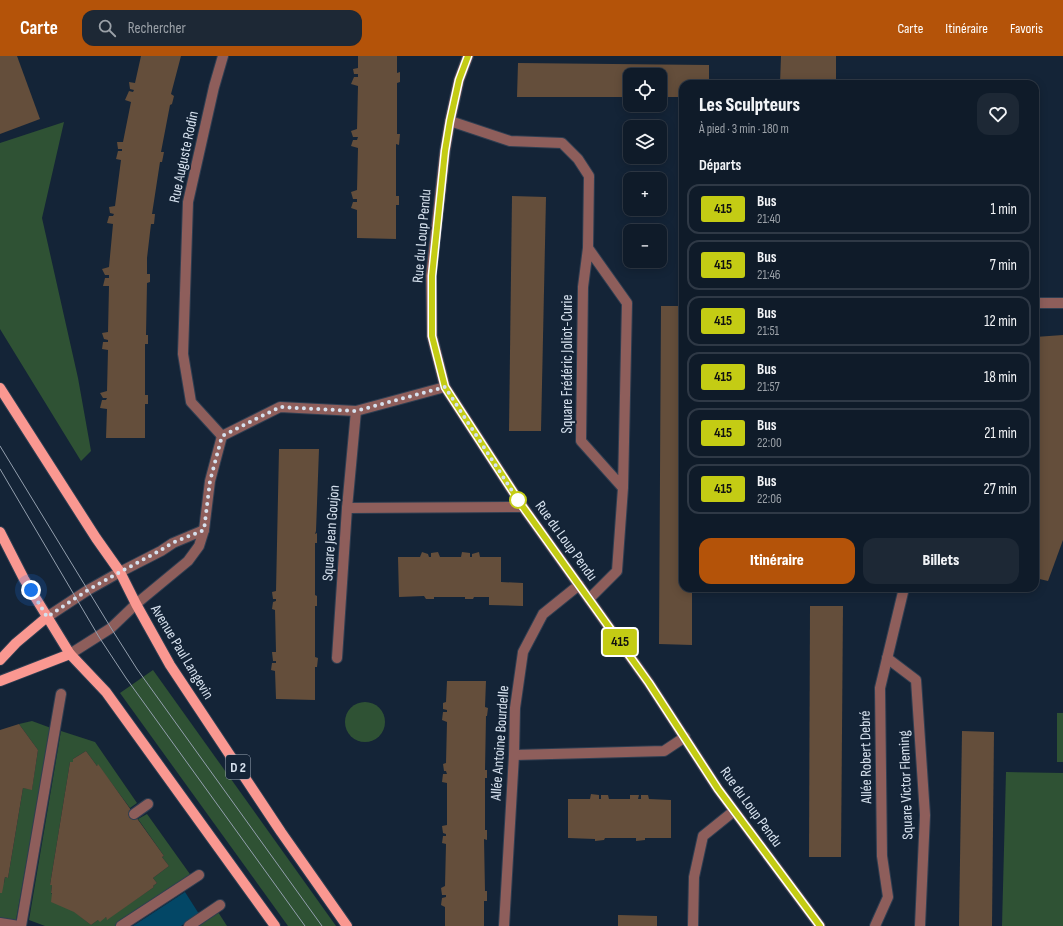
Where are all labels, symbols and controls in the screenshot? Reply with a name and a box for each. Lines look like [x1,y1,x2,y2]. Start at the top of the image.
search box [82,10,362,46]
text: Carte [20,17,58,40]
icon: search [96,17,118,39]
text: Rechercher [128,19,186,38]
text: Carte [897,20,923,37]
text: Itinéraire [945,20,988,37]
text: Favoris [1010,20,1043,37]
map controls [623,68,667,268]
button: locate [623,68,667,112]
button: heart [977,93,1019,135]
text: Les Sculpteurs [699,94,800,117]
street label: Rue Auguste Rodin [165,109,203,205]
button: layers [623,120,667,164]
text: À pied · 3 min · 180 m [699,121,789,137]
text: Départs [699,156,741,175]
button: + [623,172,667,216]
street label: Rue du Loup Pendu [408,188,436,284]
text: Bus [757,192,776,211]
text: 415 [714,200,732,217]
text: 1 min [991,200,1017,219]
text: 21:40 [757,211,781,227]
button: − [623,224,667,268]
text: Bus [757,248,776,267]
text: 415 [714,256,732,273]
text: 7 min [990,256,1017,275]
text: 21:46 [757,267,781,283]
street label: Square Frédéric Joliot-Curie [558,295,577,433]
text: Bus [757,304,776,323]
text: 415 [714,312,732,329]
text: 12 min [984,312,1017,331]
text: 21:51 [757,323,779,339]
text: Bus [757,360,776,379]
text: 415 [714,368,732,385]
text: 18 min [984,368,1017,387]
text: 21:57 [757,379,780,395]
text: Bus [757,416,776,435]
text: 415 [714,424,732,441]
text: 21 min [984,424,1017,443]
text: 22:00 [757,435,782,451]
text: Bus [757,472,776,491]
text: 415 [714,480,732,497]
text: 27 min [984,480,1017,499]
street label: Square Jean Goujon [318,484,344,582]
unlabelled marker [509,491,527,509]
text: 22:06 [757,491,782,507]
street label: Rue du Loup Pendu [531,497,601,585]
button: Itinéraire [699,538,855,584]
button: Billets [863,538,1019,584]
your location [21,580,41,600]
street label: Avenue Paul Langevin [146,600,218,703]
line badge: 415 [597,629,643,655]
text: 415 [611,633,629,650]
street label: Allée Antoine Bourdelle [486,685,513,802]
street label: Allée Robert Debré [856,710,876,805]
street label: Square Victor Fleming [895,730,917,840]
road number: D 2 [226,755,250,779]
street label: Rue du Loup Pendu [716,763,786,851]

